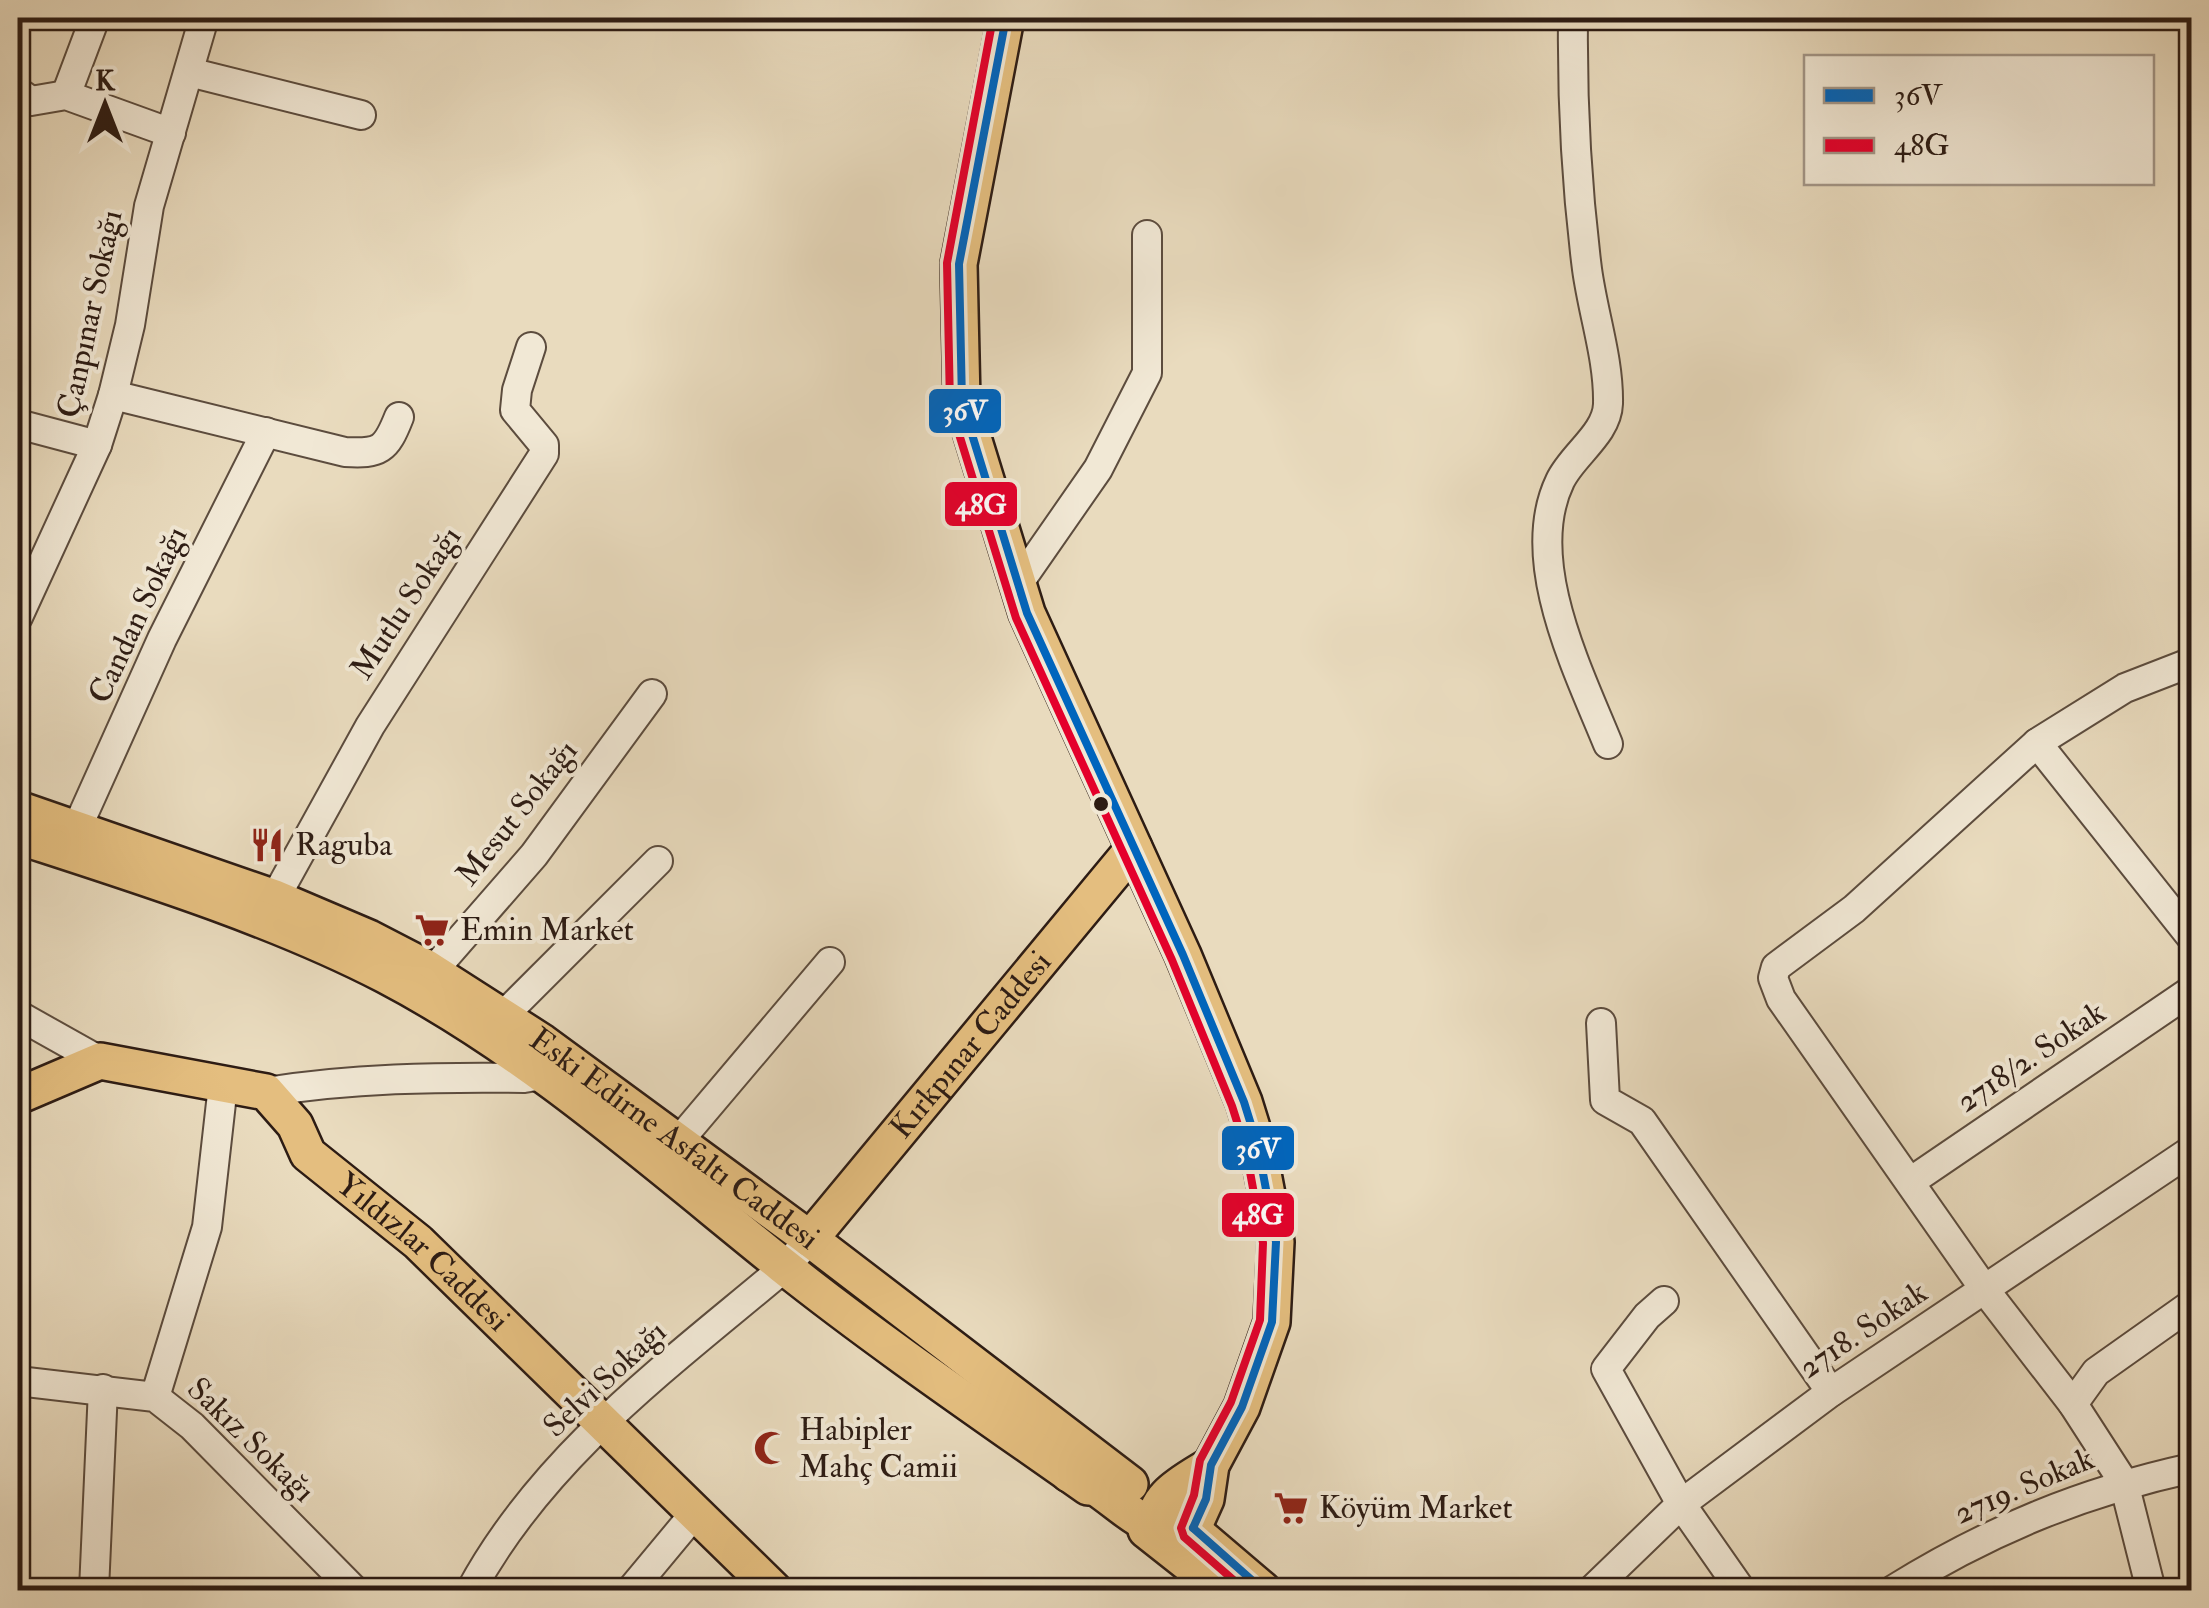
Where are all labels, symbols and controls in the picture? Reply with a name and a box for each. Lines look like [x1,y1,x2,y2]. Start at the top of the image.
north arrow [55,55,155,155]
legend [1804,55,2154,185]
text: K [95,64,116,99]
text: 36V [1894,77,1944,114]
text: 48G [1894,127,1949,164]
street label: Çanpınar Sokağı [48,206,132,422]
line badge: 36V [927,387,1003,435]
text: 36V [943,394,990,429]
line badge: 48G [943,480,1019,528]
text: 48G [954,488,1007,523]
street label: Mutlu Sokağı [342,519,470,687]
street label: Candan Sokağı [80,520,196,710]
street label: Mesut Sokağı [448,732,586,894]
unlabelled marker [1091,794,1111,814]
place label: Raguba [295,825,393,865]
restaurant icon: Raguba [248,826,286,864]
place label: Emin Market [460,910,634,950]
supermarket icon: Emin Market [413,911,451,949]
street label: Kırkpınar Caddesi [882,943,1060,1147]
street label: 2718/2. Sokak [1949,993,2113,1121]
street label: Eski Edirne Asfaltı Caddesi [521,1019,827,1259]
line badge: 36V [1220,1124,1296,1172]
text: 36V [1236,1132,1283,1167]
street label: Yıldızlar Caddesi [328,1164,518,1340]
line badge: 48G [1220,1191,1296,1239]
text: 48G [1231,1198,1284,1233]
street label: 2718. Sokak [1791,1272,1935,1388]
street label: Selvi Sokağı [535,1312,675,1446]
street label: Sakız Sokağı [179,1369,323,1511]
place label: Habipler Mahç Camii [799,1410,958,1487]
mosque icon: Habipler Mahç Camii [752,1429,790,1467]
street label: 2719. Sokak [1948,1439,2100,1533]
place label: Köyüm Market [1319,1488,1513,1528]
supermarket icon: Köyüm Market [1272,1489,1310,1527]

